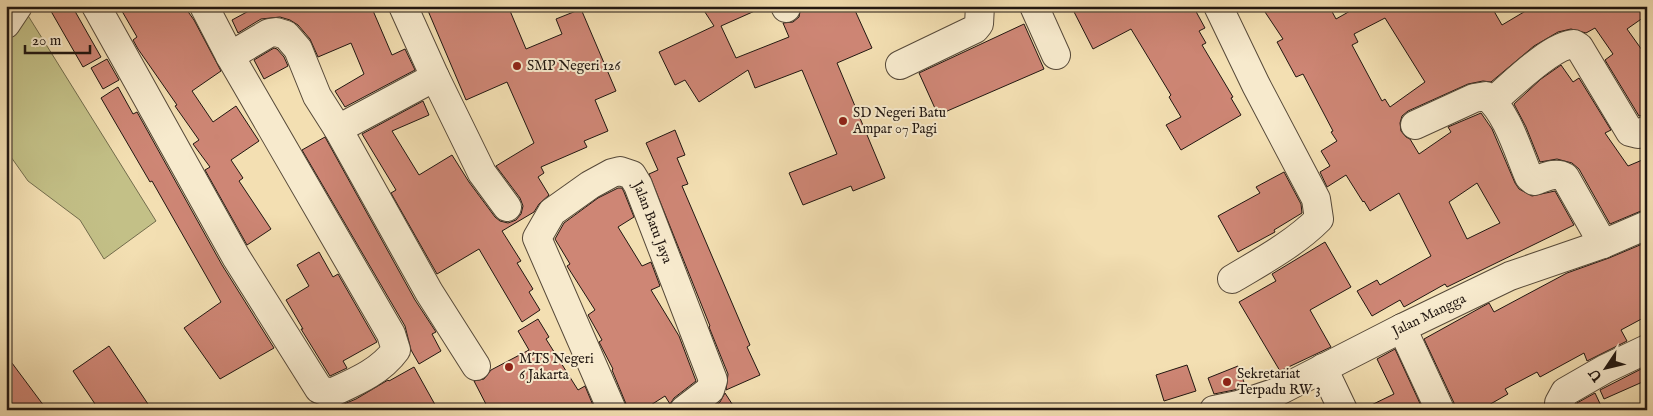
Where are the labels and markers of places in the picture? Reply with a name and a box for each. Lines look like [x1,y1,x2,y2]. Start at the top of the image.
place label: SMP Negeri 126 [527,57,621,75]
marker: SMP Negeri 126 [511,60,523,72]
place label: SD Negeri Batu Ampar 07 Pagi [852,104,946,138]
marker: SD Negeri Batu Ampar 07 Pagi [837,115,849,127]
place label: MTS Negeri 6 Jakarta [519,350,594,384]
marker: MTS Negeri 6 Jakarta [503,361,515,373]
place label: Sekretariat Terpadu RW 3 [1237,365,1321,399]
marker: Sekretariat Terpadu RW 3 [1221,376,1233,388]

